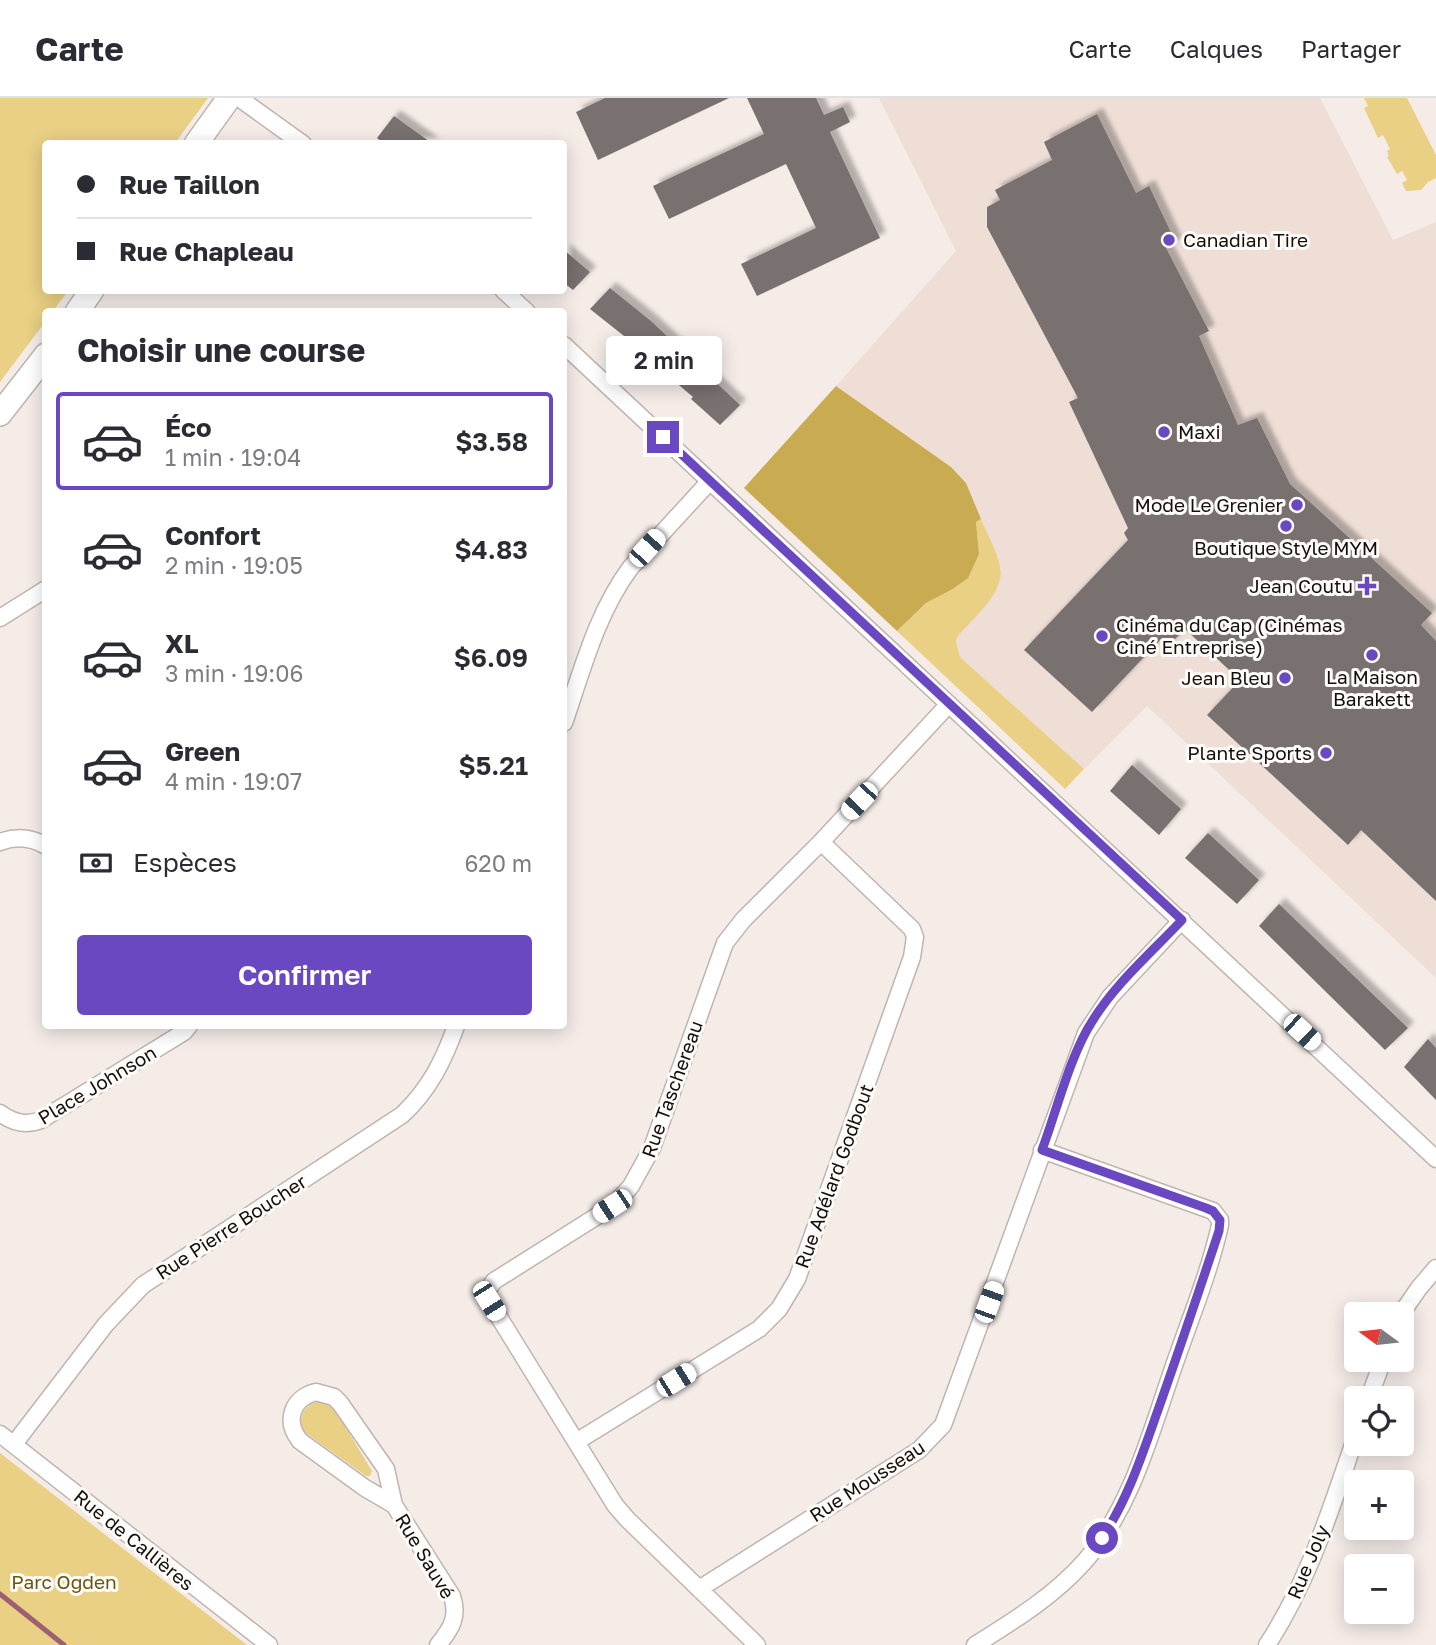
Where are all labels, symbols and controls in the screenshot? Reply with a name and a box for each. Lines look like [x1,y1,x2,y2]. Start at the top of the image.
text: Carte [35,29,124,68]
text: Carte [1068,34,1132,63]
text: Calques [1170,34,1263,63]
text: Partager [1301,34,1401,63]
text: Rue Taillon [119,169,260,200]
place label: Canadian Tire [1183,228,1308,251]
marker: Canadian Tire [1161,232,1177,248]
text: Rue Chapleau [119,236,294,267]
text: Choisir une course [77,331,365,369]
callout: 2 min [605,336,721,384]
text: 2 min [634,346,694,374]
icon: car [81,410,144,473]
text: Éco [165,412,212,443]
place label: Maxi [1178,420,1221,443]
route end [647,421,679,453]
marker: Maxi [1156,424,1172,440]
text: $3.58 [455,426,528,457]
text: 1 min · 19:04 [165,443,301,471]
place label: Mode Le Grenier [1135,493,1284,516]
marker: Mode Le Grenier [1289,497,1305,513]
icon: car [81,518,144,581]
marker: Boutique Style MYM [1278,518,1294,534]
text: Confort [165,520,261,551]
car [626,525,669,571]
text: $4.83 [454,534,528,565]
place label: Boutique Style MYM [1194,536,1378,559]
text: 2 min · 19:05 [165,551,303,579]
place label: Jean Coutu [1249,574,1353,597]
marker: Jean Coutu [1359,578,1375,594]
place label: Cinéma du Cap (Cinémas Ciné Entreprise) [1116,613,1343,658]
icon: car [81,626,144,689]
text: XL [165,628,199,659]
marker: Cinéma du Cap (Cinémas Ciné Entreprise) [1094,628,1110,644]
text: $6.09 [454,642,528,673]
marker: La Maison Barakett [1364,647,1380,663]
text: 3 min · 19:06 [165,659,303,687]
place label: La Maison Barakett [1326,665,1418,710]
place label: Jean Bleu [1181,666,1271,689]
marker: Jean Bleu [1277,670,1293,686]
icon: car [81,734,144,797]
text: Green [165,736,240,767]
place label: Plante Sports [1187,741,1312,764]
marker: Plante Sports [1318,745,1334,761]
text: $5.21 [459,750,528,781]
text: 4 min · 19:07 [165,767,302,795]
car [837,778,882,824]
icon: cash [77,844,115,882]
text: Espèces [133,847,237,878]
text: 620 m [464,849,532,877]
button: Confirmer [77,935,532,1015]
car [1280,1010,1325,1054]
street label: Rue Taschereau [636,1017,707,1161]
street label: Place Johnson [33,1040,160,1129]
street label: Rue Adélard Godbout [790,1081,878,1271]
street label: Rue Pierre Boucher [151,1169,311,1284]
car [589,1186,636,1226]
car [469,1278,510,1324]
car [972,1279,1007,1325]
north arrow [1344,1302,1414,1372]
map controls [1344,1302,1414,1624]
car [653,1360,700,1400]
button: locate [1344,1386,1414,1456]
street label: Rue Mousseau [805,1435,929,1526]
button: + [1344,1470,1414,1540]
street label: Rue de Callières [70,1484,199,1595]
street label: Rue Sauvé [391,1509,460,1603]
street label: Rue Joly [1282,1521,1334,1602]
route start [1086,1522,1118,1554]
button: − [1344,1554,1414,1624]
park label: Parc Ogden [11,1570,117,1593]

